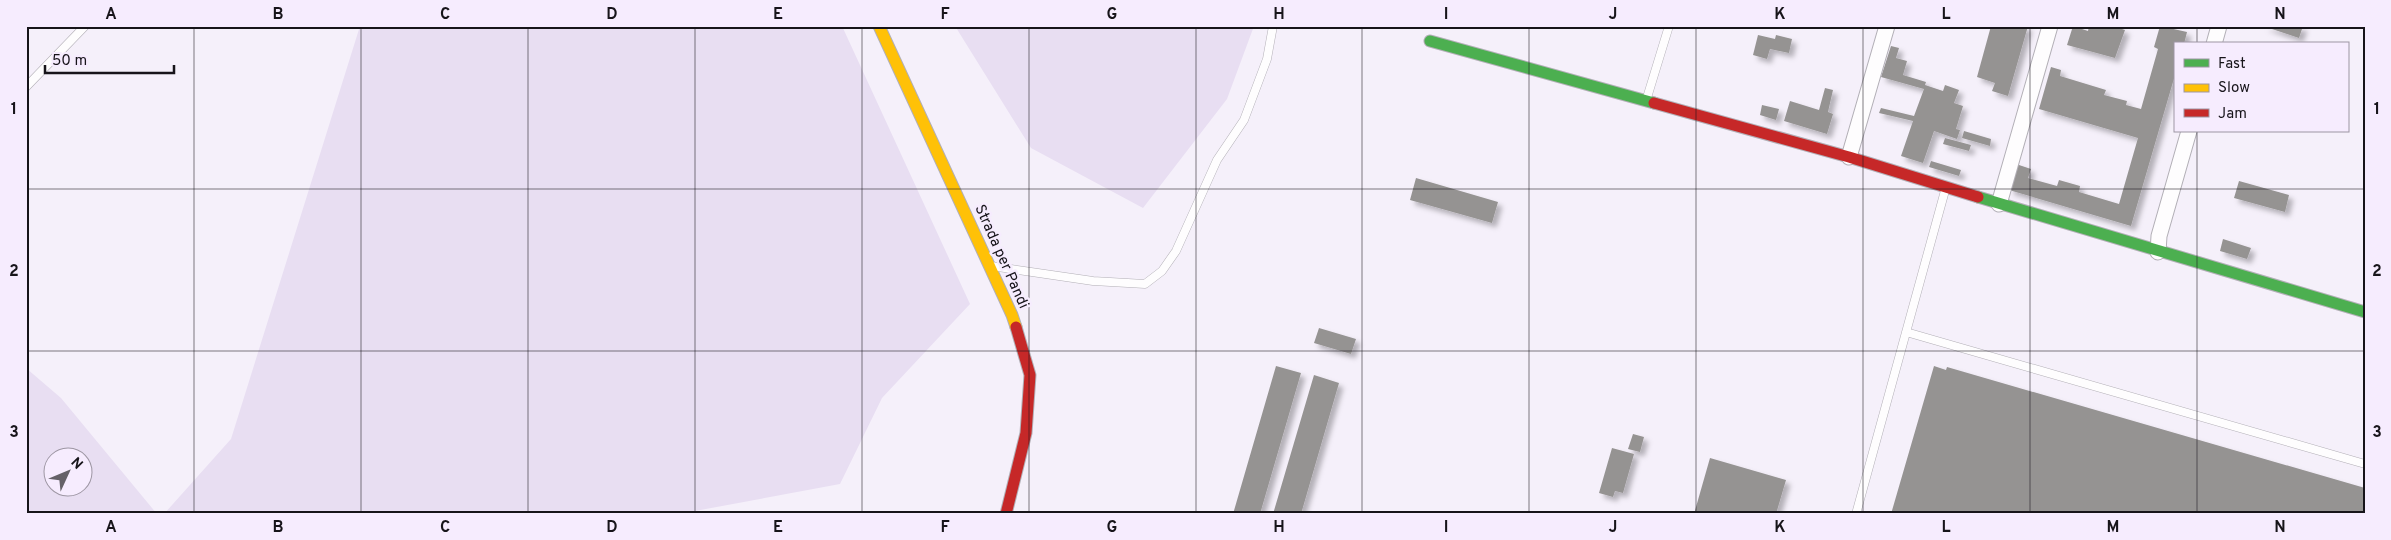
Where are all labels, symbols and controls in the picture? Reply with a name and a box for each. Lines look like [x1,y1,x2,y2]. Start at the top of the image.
text: A [105,5,117,25]
text: B [272,5,284,25]
text: C [440,5,450,25]
text: D [606,5,618,25]
text: E [773,5,783,25]
text: F [940,5,950,25]
text: G [1107,5,1117,25]
text: H [1273,5,1285,25]
text: I [1444,5,1448,25]
text: J [1609,5,1617,25]
text: K [1774,5,1786,25]
text: L [1941,5,1951,25]
text: M [2107,5,2119,25]
text: N [2274,5,2286,25]
scale bar [45,42,174,74]
legend [2174,42,2348,132]
text: 50 m [52,52,87,71]
text: Fast [2218,55,2246,74]
text: Slow [2218,79,2250,98]
text: 1 [11,100,17,120]
text: 1 [2374,100,2380,120]
text: Jam [2218,105,2247,124]
street label: Strada per Pandi [970,202,1032,312]
text: 2 [9,262,19,282]
text: 2 [2372,262,2382,282]
text: 3 [9,423,19,443]
text: 3 [2372,423,2382,443]
north arrow [42,448,92,498]
text: N [67,454,86,474]
text: A [105,518,117,538]
text: B [272,518,284,538]
text: C [440,518,450,538]
text: D [606,518,618,538]
text: E [773,518,783,538]
text: F [940,518,950,538]
text: G [1107,518,1117,538]
text: H [1273,518,1285,538]
text: I [1444,518,1448,538]
text: J [1609,518,1617,538]
text: K [1774,518,1786,538]
text: L [1941,518,1951,538]
text: M [2107,518,2119,538]
text: N [2274,518,2286,538]

